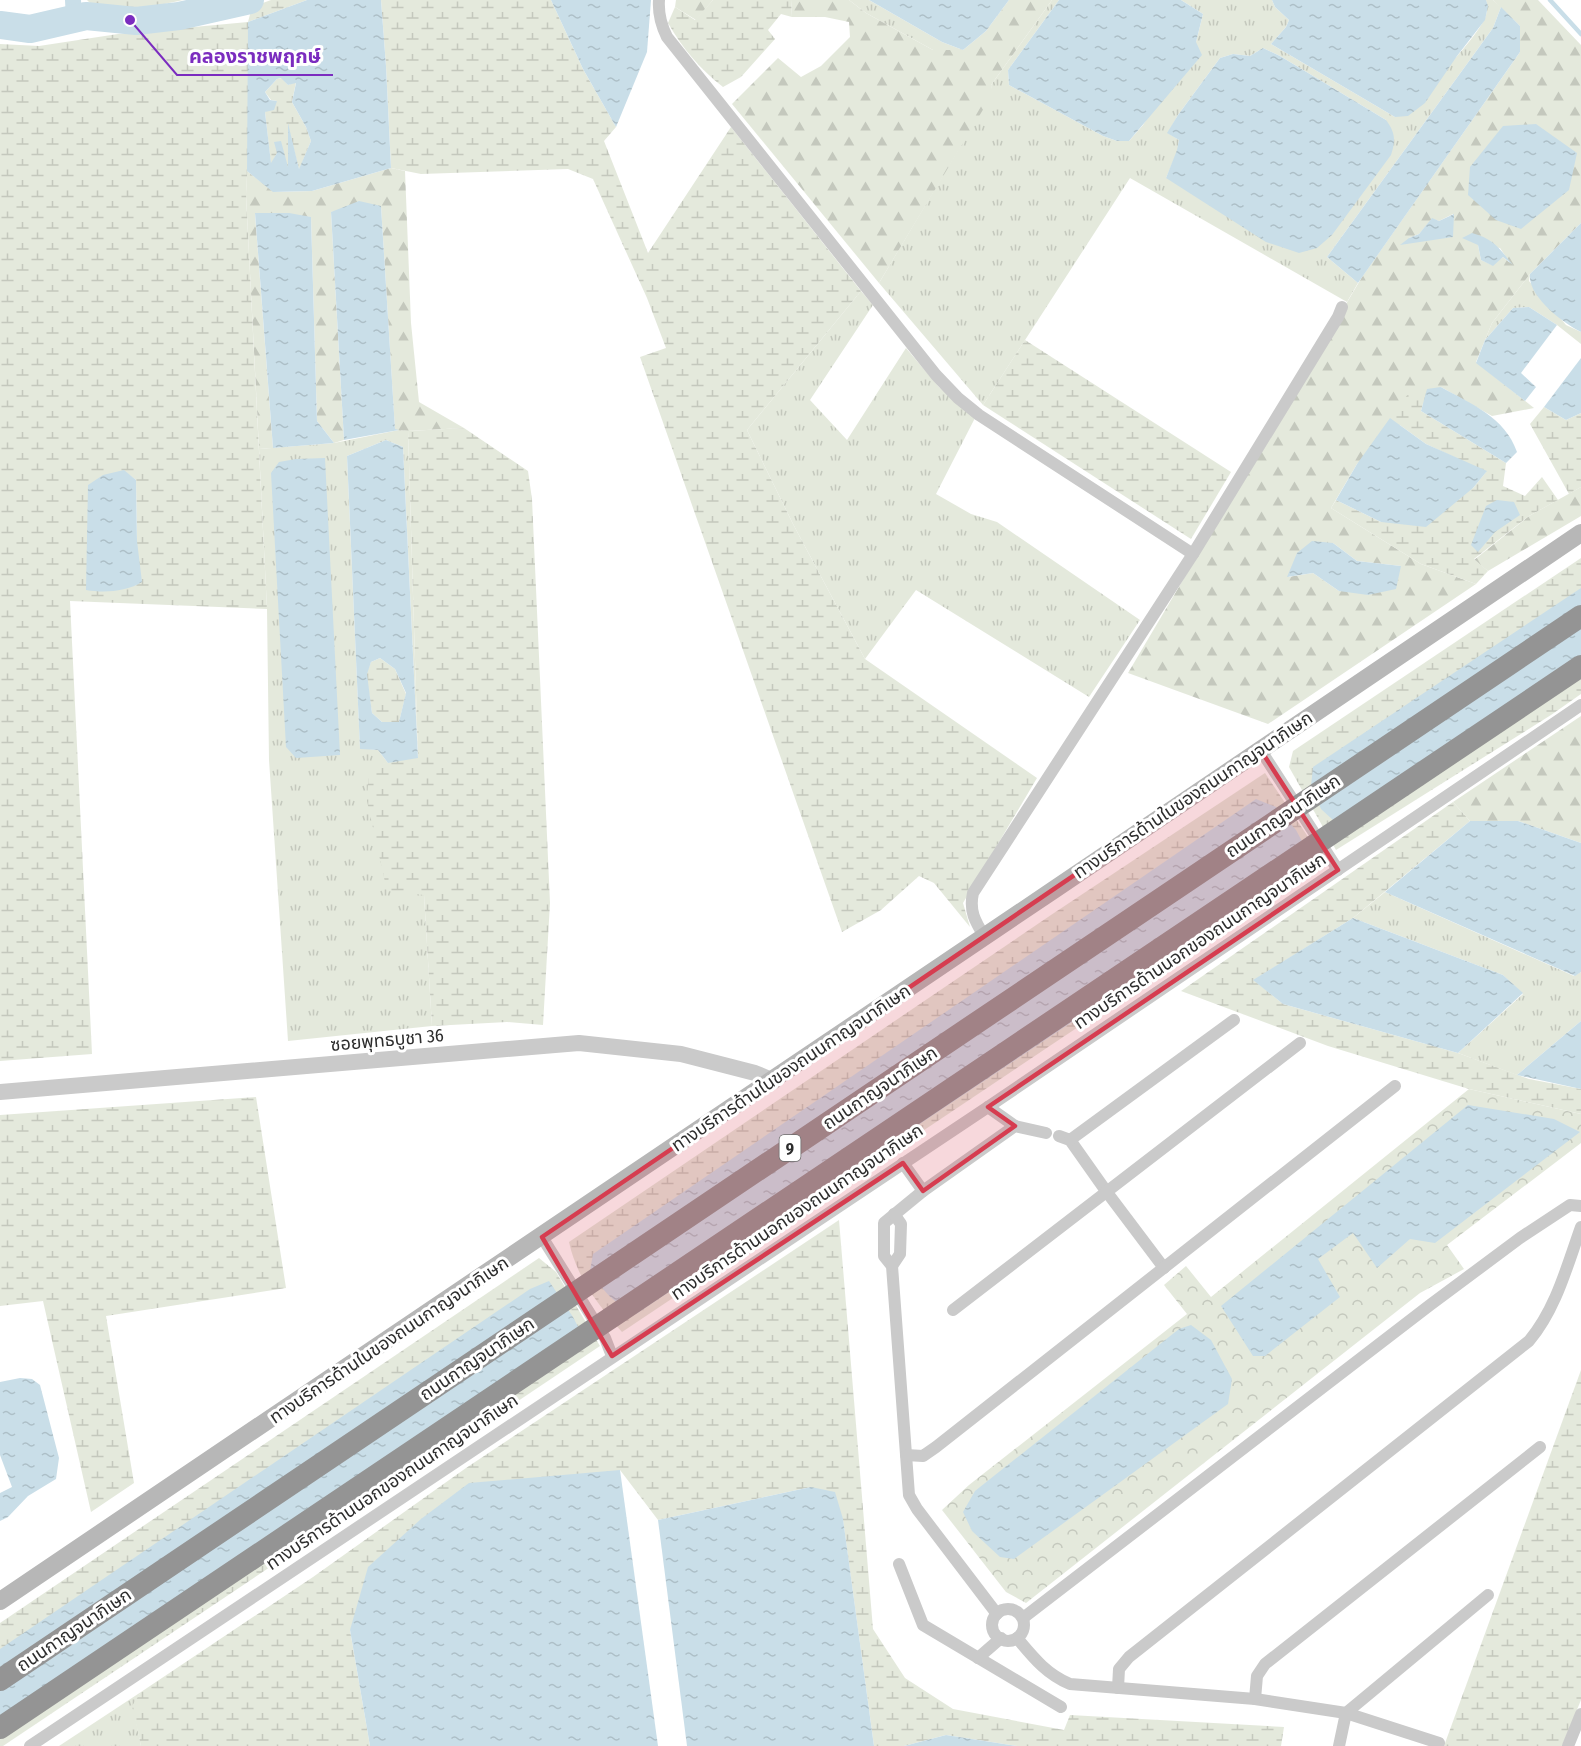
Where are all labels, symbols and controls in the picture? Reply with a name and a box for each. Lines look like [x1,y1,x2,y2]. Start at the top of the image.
callout: คลองราชพฤกษ์ [177,37,333,75]
text: คลองราชพฤกษ์ [189,44,321,68]
street label: ทางบริการด้านในของถนนกาญจนาภิเษก [1069,707,1317,883]
street label: ถนนกาญจนาภิเษก [1222,770,1344,862]
street label: ทางบริการด้านนอกของถนนกาญจนาภิเษก [1070,848,1330,1034]
street label: ทางบริการด้านในของถนนกาญจนาภิเษก [667,980,915,1156]
street label: ซอยพุทธบูชา 36 [329,1024,445,1057]
street label: ถนนกาญจนาภิเษก [819,1042,941,1134]
street label: ทางบริการด้านนอกของถนนกาญจนาภิเษก [667,1119,927,1305]
road number: 9 [780,1135,800,1161]
street label: ทางบริการด้านในของถนนกาญจนาภิเษก [265,1252,513,1428]
street label: ถนนกาญจนาภิเษก [416,1313,538,1405]
street label: ทางบริการด้านนอกของถนนกาญจนาภิเษก [262,1389,522,1575]
street label: ถนนกาญจนาภิเษก [12,1584,136,1676]

